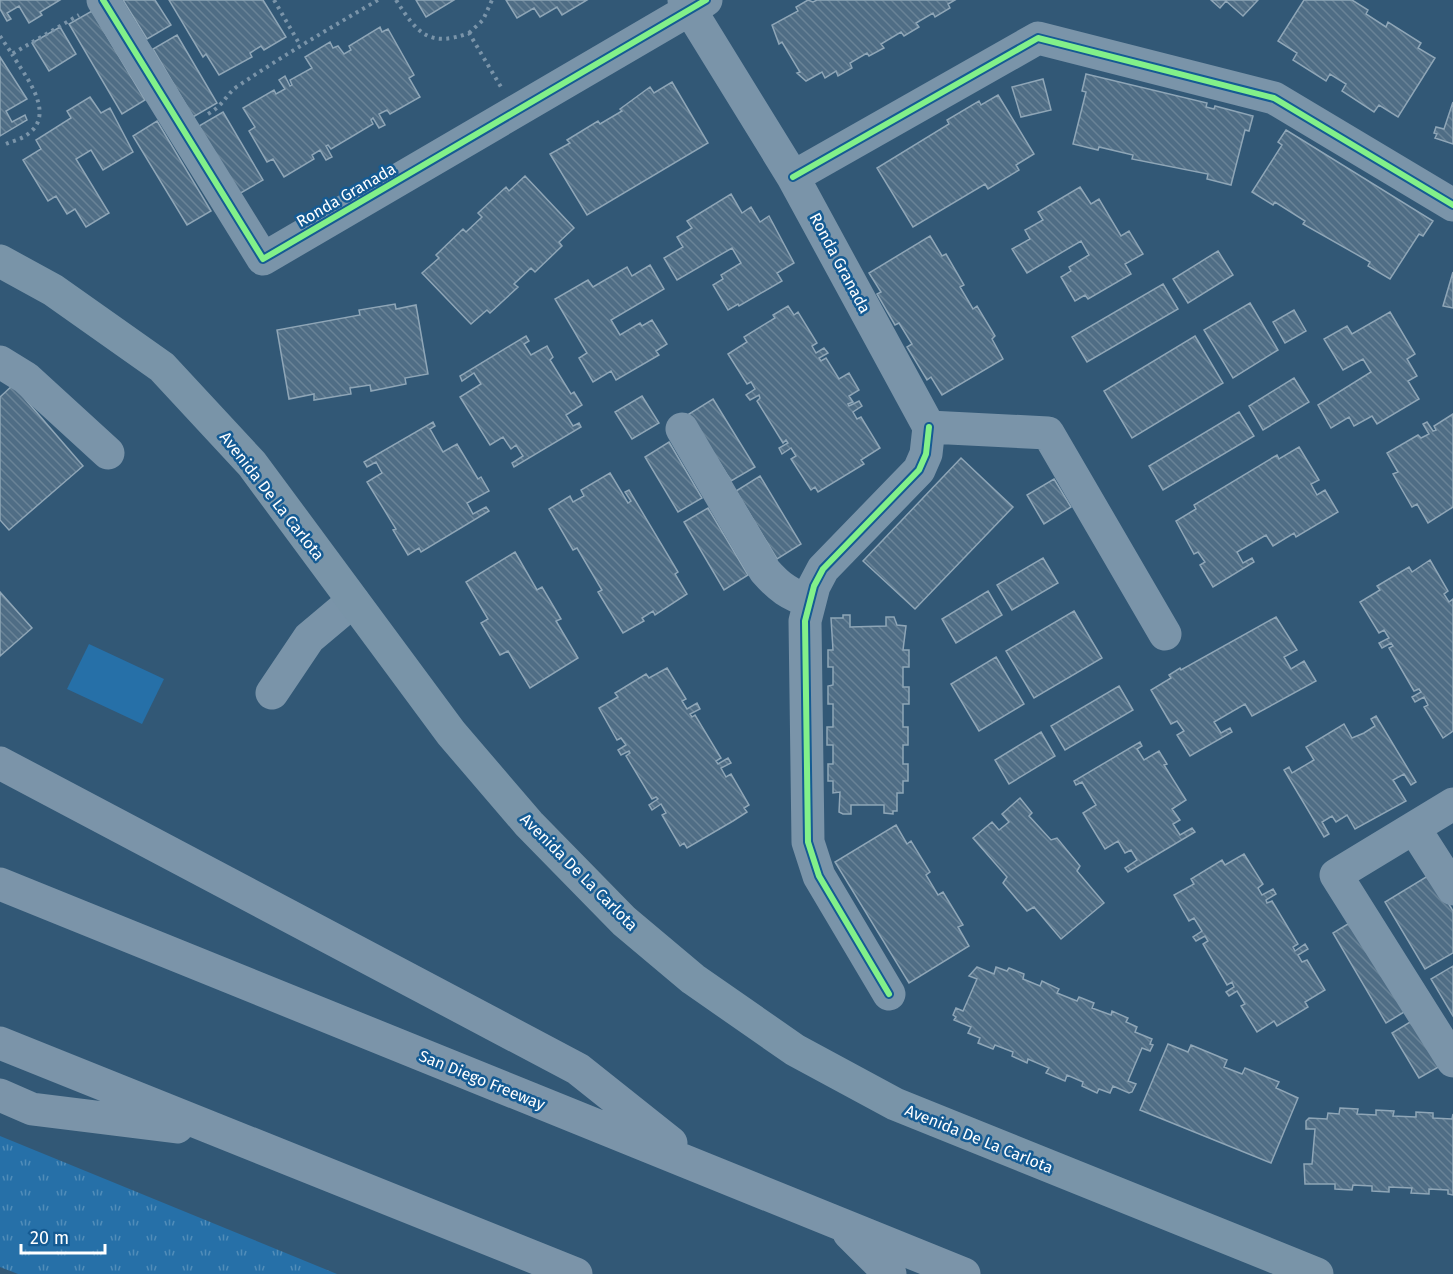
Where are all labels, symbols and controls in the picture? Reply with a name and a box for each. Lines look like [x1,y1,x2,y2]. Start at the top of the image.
street label: Ronda Granada [293,159,399,231]
street label: Ronda Granada [805,209,875,317]
street label: Avenida De La Carlota [216,428,328,564]
street label: Avenida De La Carlota [516,809,642,935]
street label: San Diego Freeway [416,1046,548,1114]
street label: Avenida De La Carlota [902,1101,1056,1177]
scale bar [21,1217,105,1255]
text: 20 m [30,1227,69,1249]

